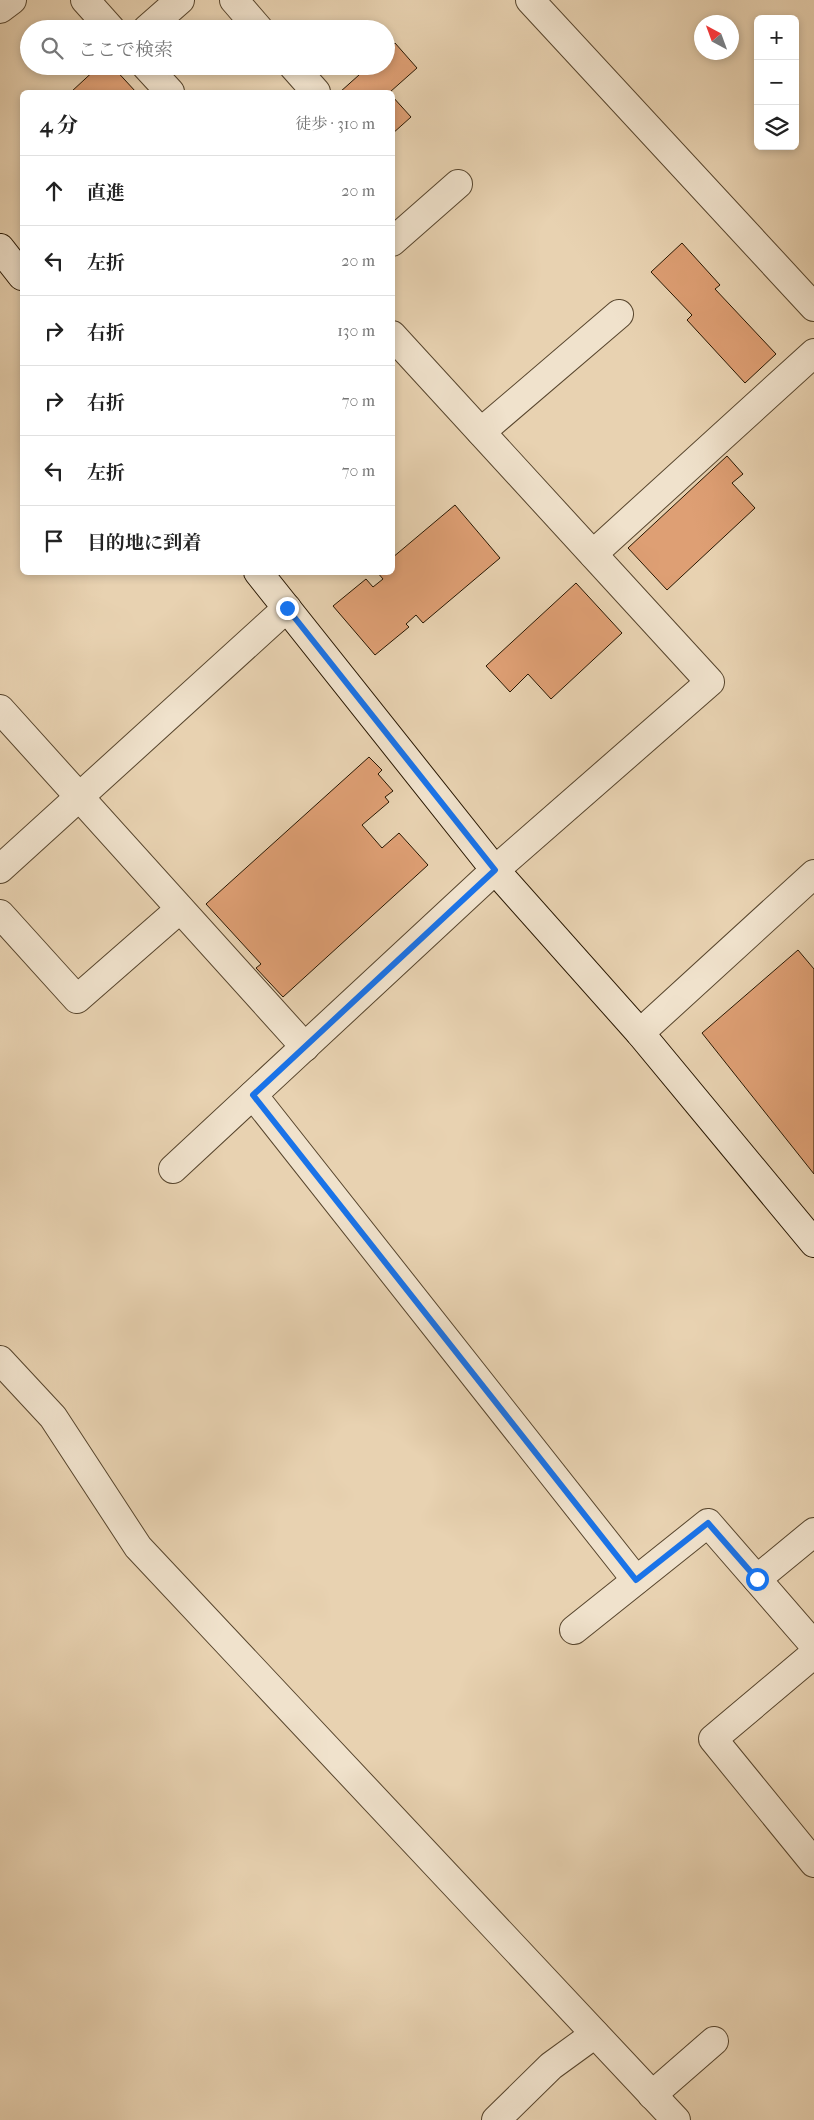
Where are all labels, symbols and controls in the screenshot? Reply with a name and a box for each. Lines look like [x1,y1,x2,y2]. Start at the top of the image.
north arrow [694,15,739,60]
map controls [754,15,799,150]
button: + [754,15,799,60]
search box [20,20,395,75]
icon: search [38,34,66,62]
text: ここで検索 [78,39,173,61]
button: − [754,60,799,105]
button: layers [754,105,799,150]
text: 4 分 [40,113,78,137]
text: 徒歩 · 310 m [295,114,375,133]
icon: ahead [40,177,68,205]
text: 20 m [341,181,375,200]
text: 直進 [87,182,125,204]
icon: left [40,247,68,275]
text: 20 m [341,251,375,270]
text: 左折 [87,252,125,274]
icon: right [40,317,68,345]
text: 130 m [337,321,375,340]
text: 右折 [87,322,125,344]
icon: right [40,387,68,415]
text: 70 m [342,391,375,410]
text: 右折 [87,392,125,414]
icon: left [40,457,68,485]
text: 70 m [342,461,375,480]
text: 左折 [87,462,125,484]
icon: arrive [40,527,68,555]
text: 目的地に到着 [87,532,201,554]
route end [276,597,299,620]
route start [746,1568,769,1591]

